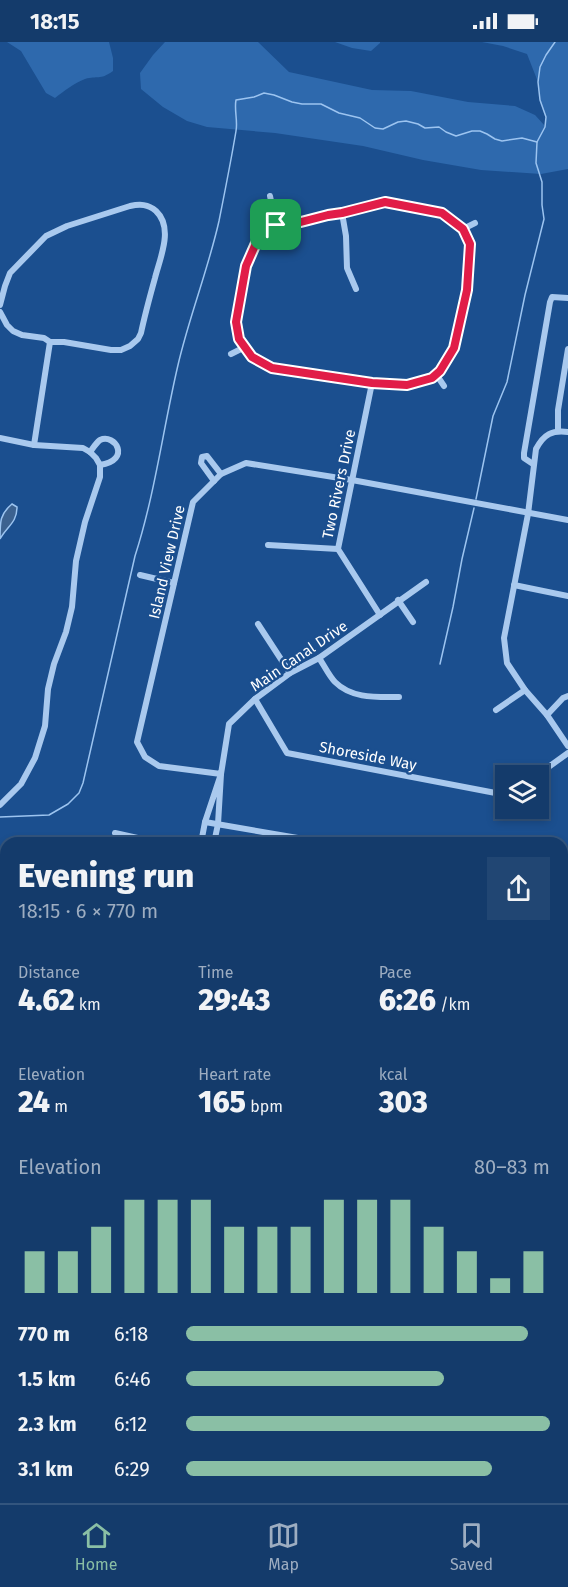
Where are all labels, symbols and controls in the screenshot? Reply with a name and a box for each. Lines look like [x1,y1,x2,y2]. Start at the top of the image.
text: 18:15 [30,8,80,35]
pin [250,199,301,250]
icon: arrive [259,208,292,241]
street label: Two Rivers Drive [319,428,359,540]
street label: Island View Drive [145,503,189,621]
street label: Main Canal Drive [247,617,351,695]
street label: Shoreside Way [318,738,419,774]
map controls [495,765,549,819]
button: layers [495,765,549,819]
text: Evening run [18,856,194,896]
button: share [487,857,550,920]
text: 18:15 · 6 × 770 m [18,899,158,923]
text: Distance [18,963,80,982]
text: Time [198,963,234,982]
text: Pace [379,963,412,982]
text: 4.62 [18,982,75,1018]
text: 29:43 [198,982,270,1018]
text: 6:26 [379,982,436,1018]
text: km [75,995,101,1014]
text: /km [436,995,470,1014]
text: Elevation [18,1065,85,1084]
text: Heart rate [198,1065,271,1084]
text: kcal [379,1065,407,1084]
text: 24 [18,1084,50,1120]
text: 165 [198,1084,246,1120]
text: 303 [379,1084,428,1120]
text: m [50,1097,68,1116]
text: bpm [246,1097,283,1116]
text: Elevation [18,1155,102,1179]
text: 80–83 m [474,1155,550,1179]
text: 770 m [18,1322,70,1346]
text: 6:18 [114,1322,148,1346]
text: 1.5 km [18,1367,76,1391]
text: 6:46 [114,1367,151,1391]
text: 2.3 km [18,1412,77,1436]
text: 6:12 [114,1412,147,1436]
text: 3.1 km [18,1457,73,1481]
text: 6:29 [114,1457,150,1481]
tab: Home [75,1519,118,1574]
tab: Map [267,1519,300,1574]
tab: Saved [450,1519,493,1574]

